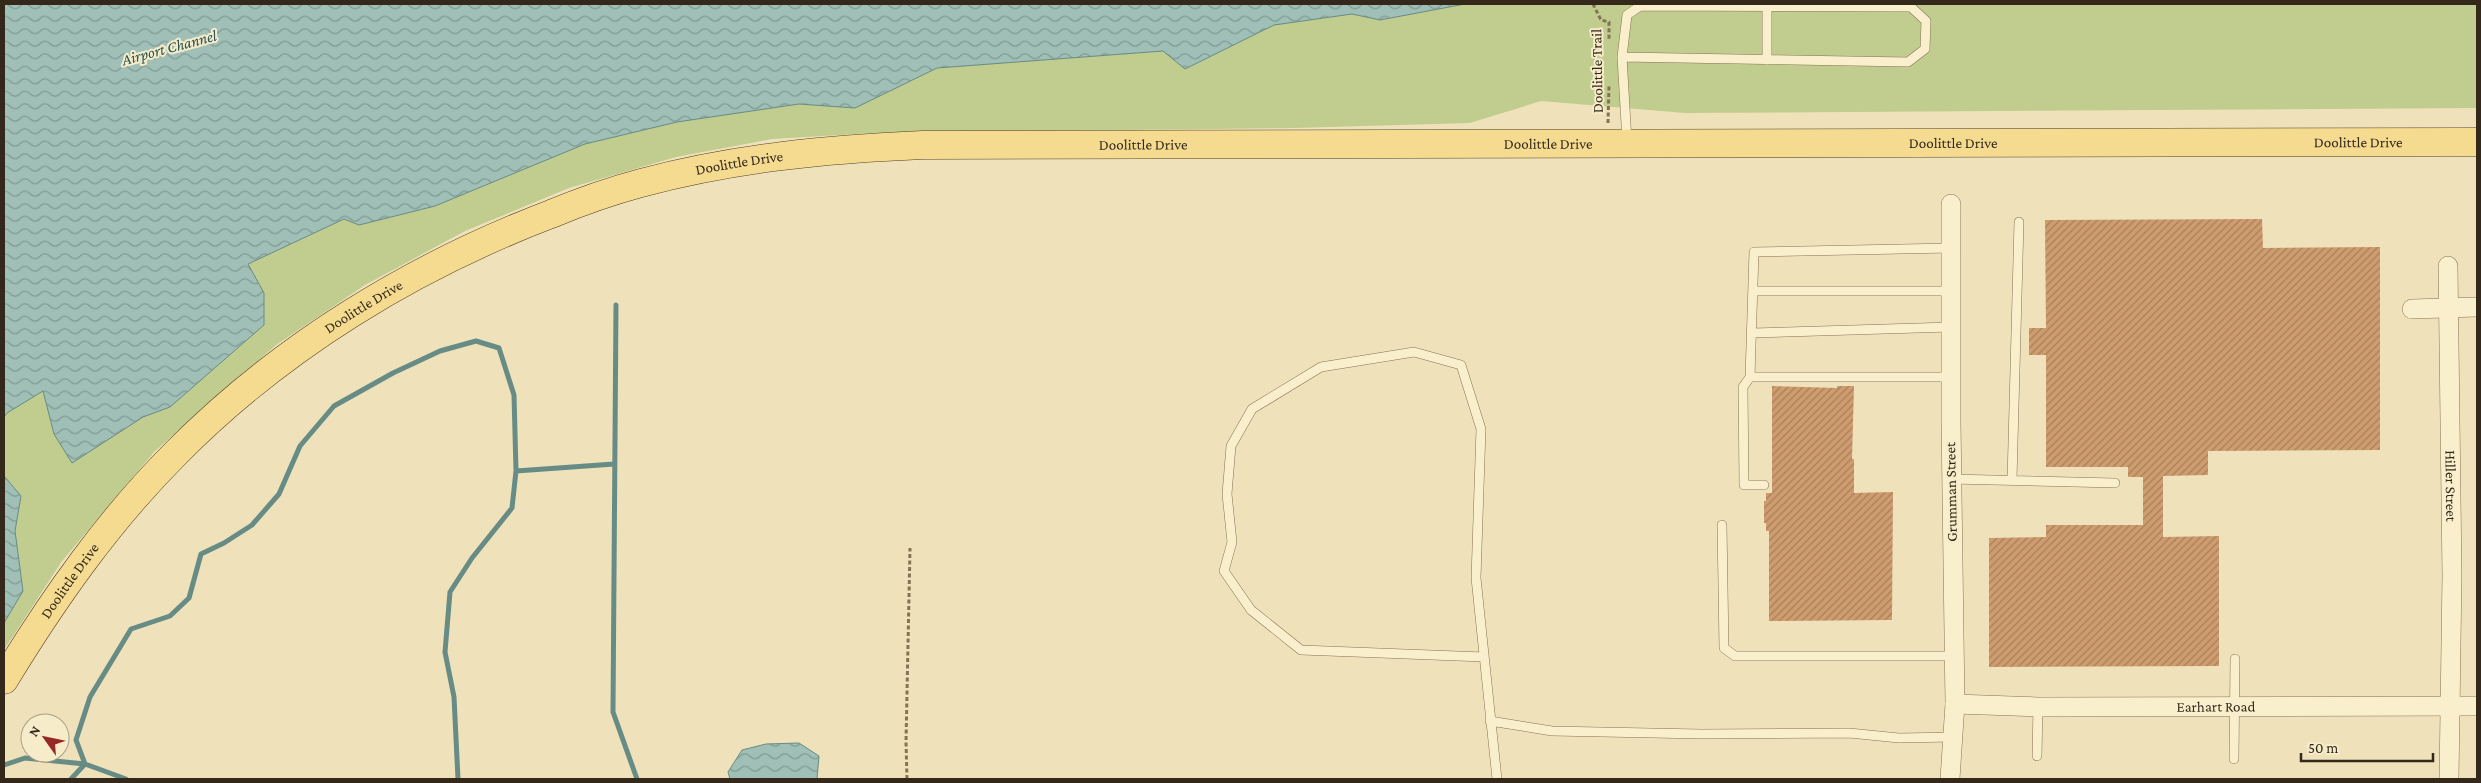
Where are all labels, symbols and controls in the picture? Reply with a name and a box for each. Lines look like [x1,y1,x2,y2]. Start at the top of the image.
water label: Airport Channel [119,26,220,70]
street label: Doolittle Trail [1588,29,1606,113]
street label: Doolittle Drive [2314,134,2403,150]
street label: Doolittle Drive [1909,135,1998,151]
street label: Doolittle Drive [1099,136,1188,153]
street label: Doolittle Drive [1504,136,1593,152]
street label: Doolittle Drive [694,148,784,178]
street label: Doolittle Drive [321,276,406,337]
street label: Grumman Street [1942,441,1960,542]
street label: Hiller Street [2442,450,2459,523]
street label: Doolittle Drive [37,540,102,621]
street label: Earhart Road [2176,699,2256,715]
north arrow [20,713,70,763]
text: N [25,722,44,739]
scale bar [2301,730,2434,762]
text: 50 m [2308,740,2338,756]

